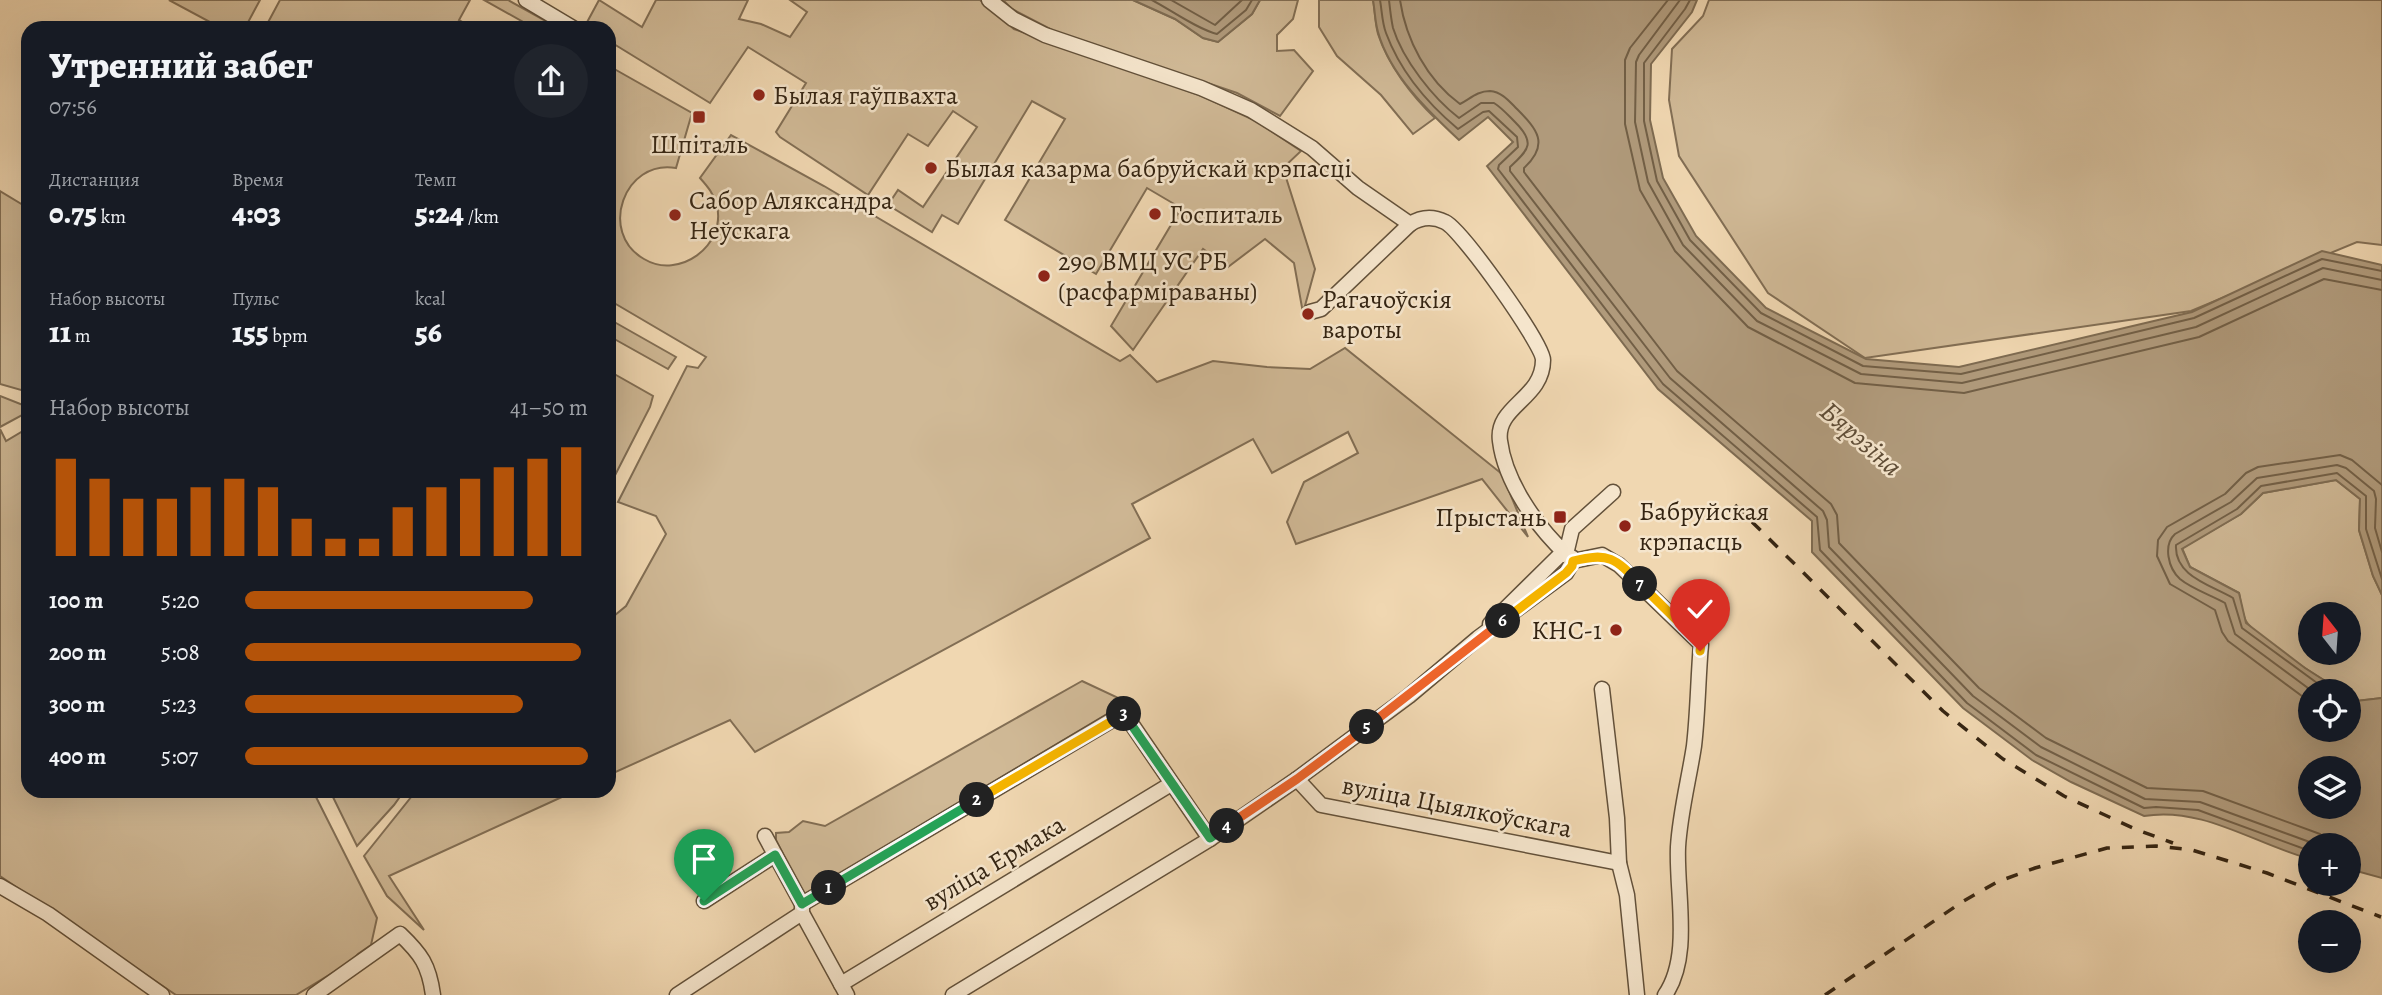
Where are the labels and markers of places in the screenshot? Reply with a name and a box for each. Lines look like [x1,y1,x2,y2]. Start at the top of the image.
place label: Былая гаўпвахта [773,78,958,113]
marker: Былая гаўпвахта [751,87,767,103]
marker: Шпіталь [691,109,707,125]
place label: Шпіталь [650,127,748,162]
place label: Былая казарма бабруйскай крэпасці [945,151,1352,186]
marker: Былая казарма бабруйскай крэпасці [923,160,939,176]
place label: Сабор Аляксандра Неўскага [689,183,893,248]
place label: Госпиталь [1169,197,1282,232]
marker: Госпиталь [1147,206,1163,222]
marker: Сабор Аляксандра Неўскага [667,207,683,223]
place label: 290 ВМЦ УС РБ (расфарміраваны) [1058,244,1258,309]
marker: 290 ВМЦ УС РБ (расфарміраваны) [1036,268,1052,284]
place label: Рагачоўскія вароты [1322,282,1452,347]
marker: Рагачоўскія вароты [1300,306,1316,322]
place label: Бабруйская крэпасць [1639,494,1769,559]
place label: Прыстань [1435,500,1546,535]
marker: Прыстань [1552,509,1568,525]
marker: Бабруйская крэпасць [1617,518,1633,534]
pin: 7 [1622,566,1658,602]
pin [1670,579,1730,651]
pin: 6 [1486,604,1520,638]
place label: КНС-1 [1532,613,1602,648]
marker: КНС-1 [1608,622,1624,638]
pin: 3 [1106,696,1142,732]
pin: 5 [1350,710,1384,744]
pin: 2 [960,782,995,818]
pin: 4 [1210,808,1244,844]
pin [674,829,734,901]
pin: 1 [812,870,846,906]

